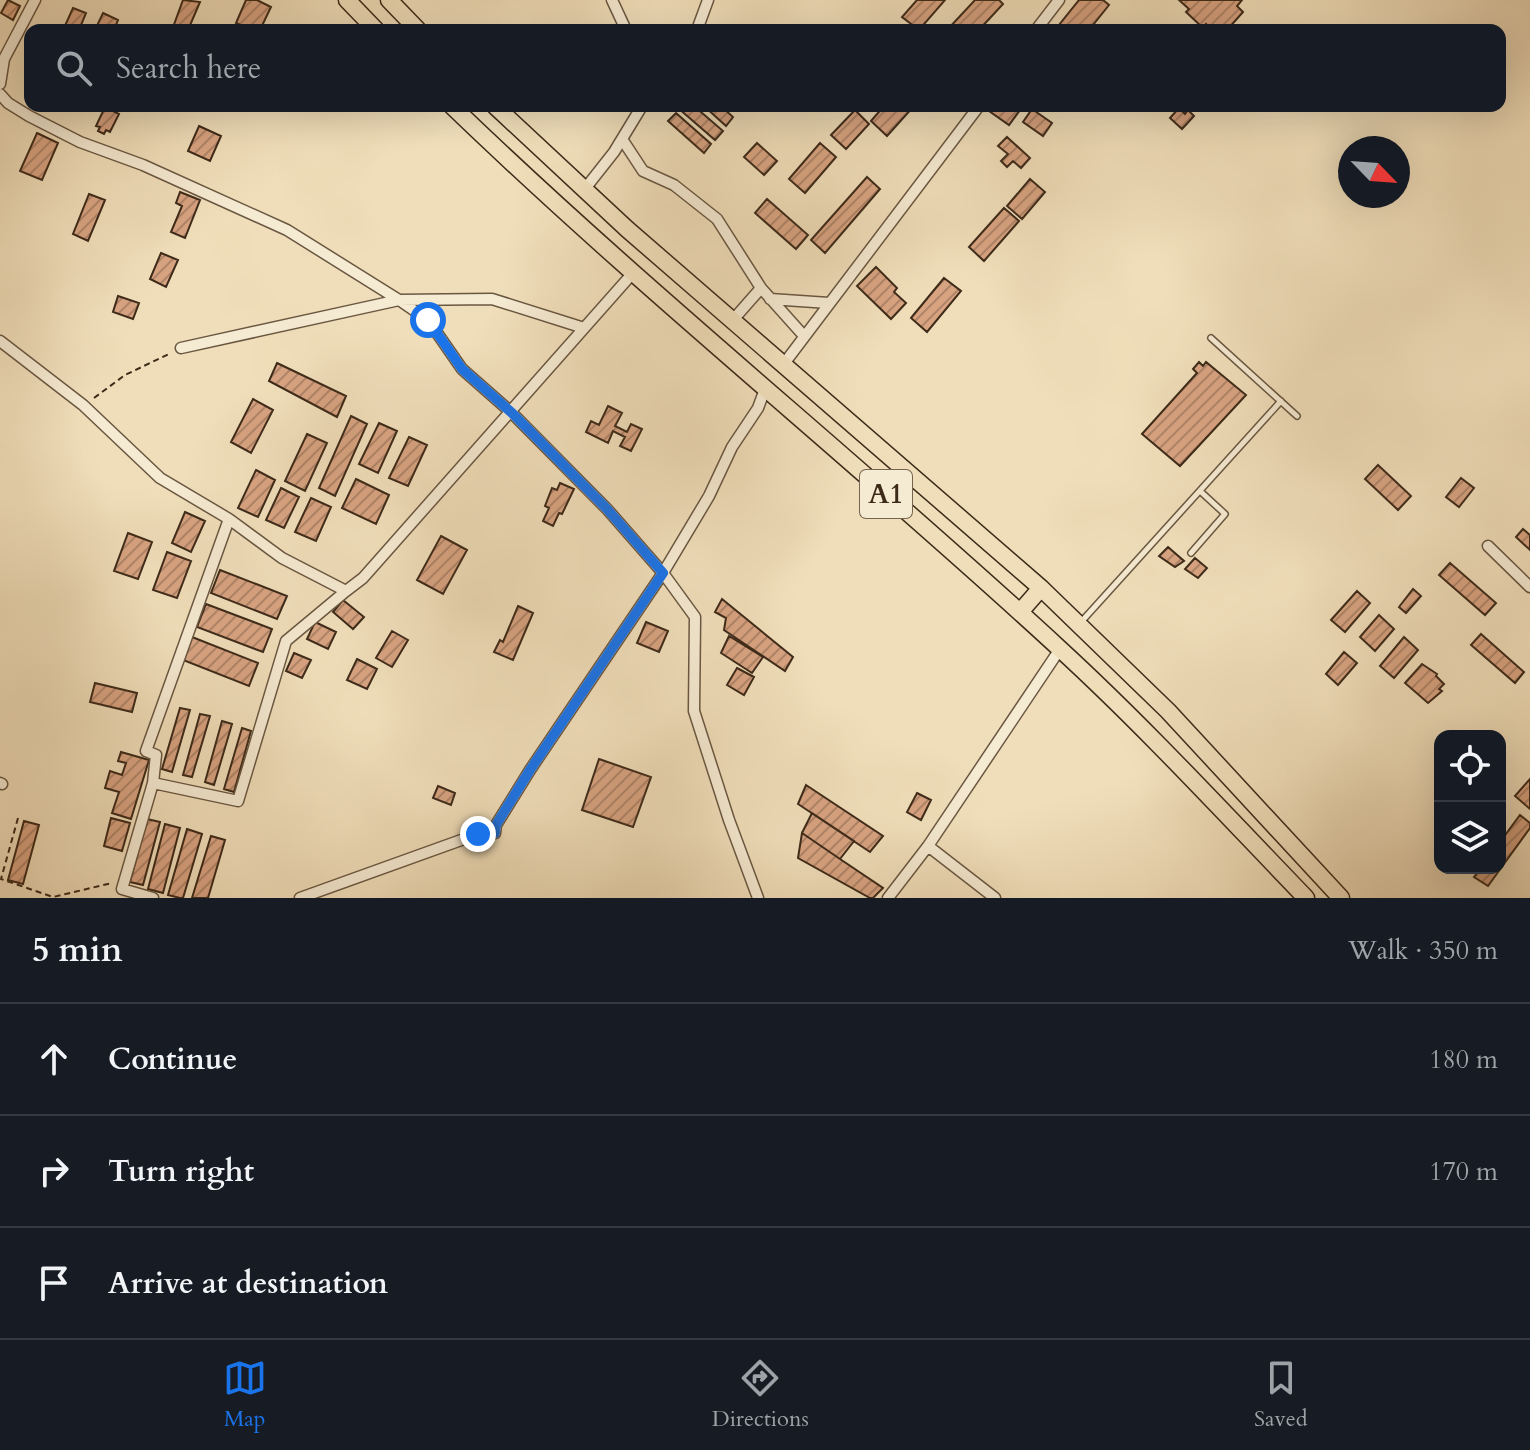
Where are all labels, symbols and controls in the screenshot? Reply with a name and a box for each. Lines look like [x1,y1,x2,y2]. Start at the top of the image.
search box [24,24,1506,112]
icon: search [52,46,96,90]
text: Search here [116,48,261,89]
north arrow [1338,136,1410,208]
route start [410,302,446,338]
road number: A1 [860,470,912,518]
map controls [1434,730,1506,874]
button: locate [1434,730,1506,802]
button: layers [1434,802,1506,874]
route end [460,816,496,852]
text: 5 min [32,927,123,973]
text: Walk · 350 m [1348,933,1498,968]
icon: ahead [32,1037,76,1081]
text: Continue [108,1039,237,1080]
text: 180 m [1429,1042,1498,1077]
icon: right [32,1149,76,1193]
text: Turn right [108,1151,254,1192]
text: 170 m [1429,1154,1498,1189]
icon: arrive [32,1261,76,1305]
text: Arrive at destination [108,1263,388,1304]
tab: Map [223,1356,267,1434]
tab: Directions [712,1356,809,1434]
tab: Saved [1254,1356,1307,1434]

